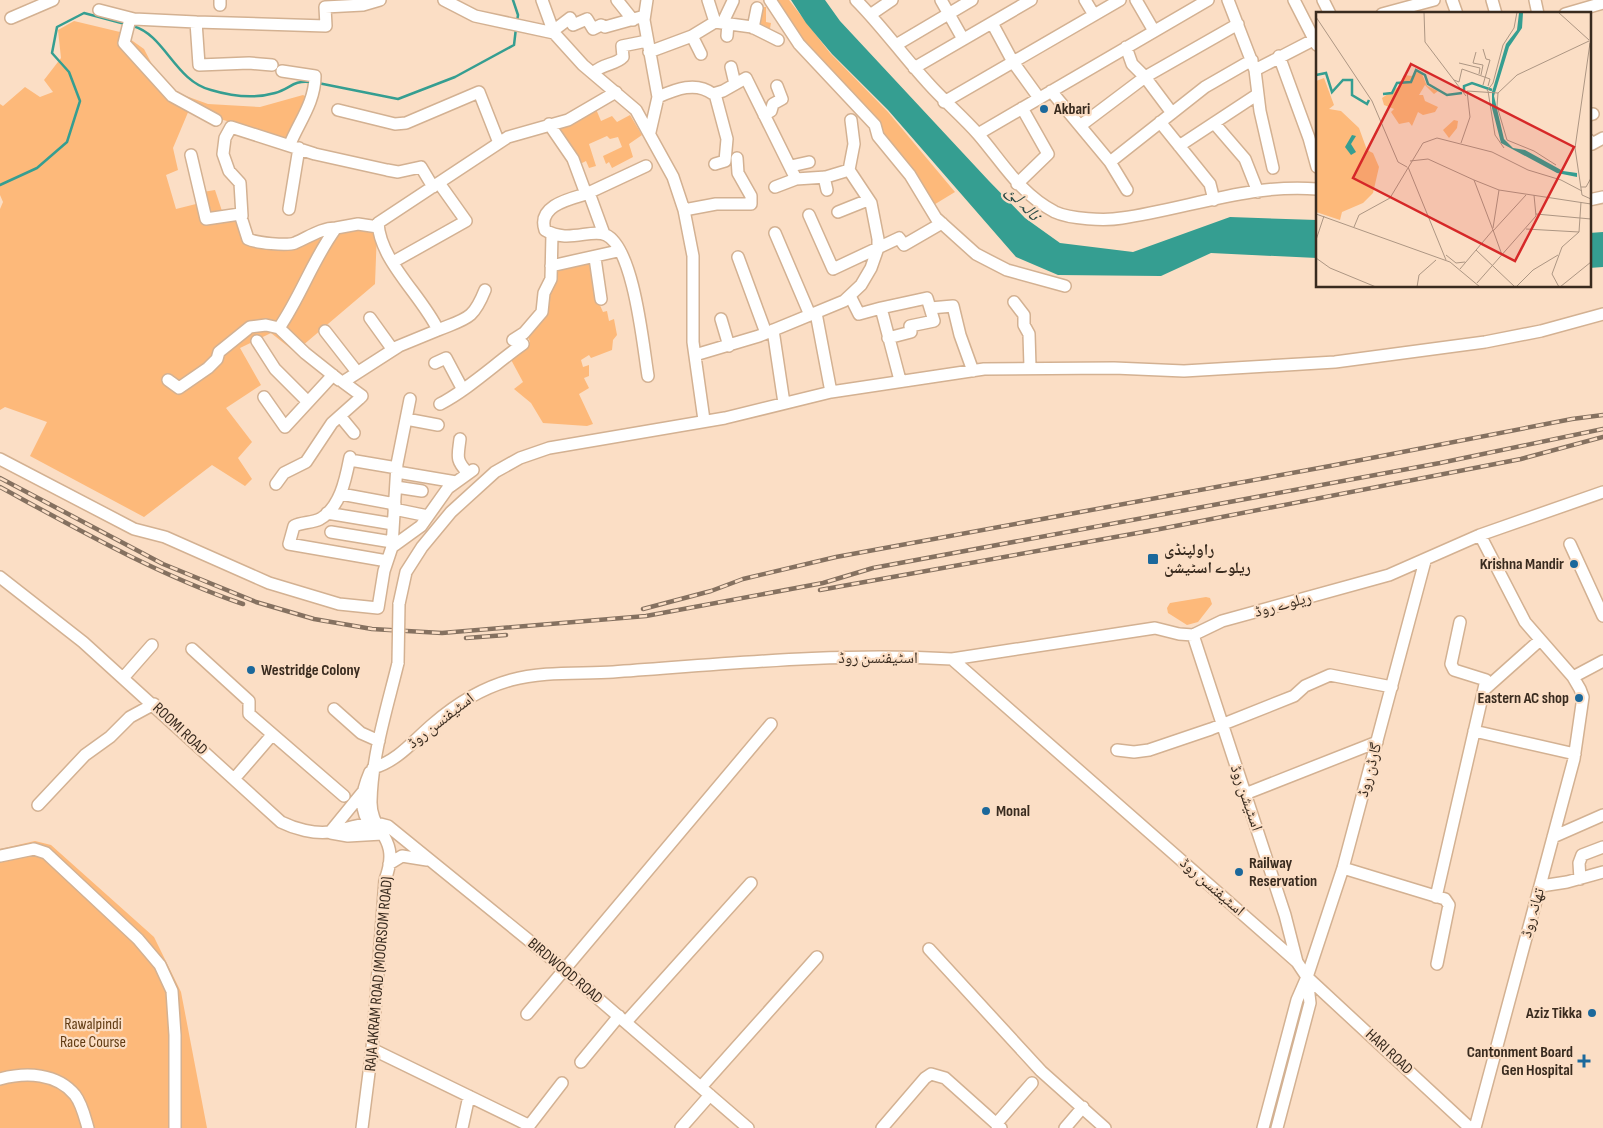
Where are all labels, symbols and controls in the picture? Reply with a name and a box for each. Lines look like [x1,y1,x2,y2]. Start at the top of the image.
inset map [1316,12,1590,288]
place label: Akbari [1053,100,1090,119]
marker: Akbari [1038,103,1050,115]
water label: نالہ لئ [1001,181,1047,227]
place label: راولپنڈی ریلوے اسٹیشن [1164,541,1251,578]
marker: راولپنڈی ریلوے اسٹیشن [1146,552,1160,566]
place label: Krishna Mandir [1480,555,1564,574]
marker: Krishna Mandir [1568,558,1580,570]
street label: ریلوے روڈ [1252,588,1314,622]
street label: اسٹیفنسن روڈ [838,649,918,668]
place label: Westridge Colony [261,661,361,680]
marker: Westridge Colony [245,664,257,676]
street label: اسٹیفنسن روڈ [404,689,478,753]
place label: Eastern AC shop [1478,689,1569,708]
marker: Eastern AC shop [1573,692,1585,704]
street label: ROOMI ROAD [149,699,211,759]
street label: گارڈن روڈ [1354,740,1386,799]
street label: اسٹیشن روڈ [1226,762,1266,834]
place label: Monal [996,802,1030,821]
marker: Monal [980,805,992,817]
street label: اسٹیفنسن روڈ [1176,854,1248,920]
place label: Railway Reservation [1249,854,1317,891]
marker: Railway Reservation [1233,866,1245,878]
street label: RAJA AKRAM ROAD (MOORSOM ROAD) [361,876,397,1072]
street label: تھانہ روڈ [1517,886,1549,940]
street label: BIRDWOOD ROAD [524,934,606,1008]
place label: Aziz Tikka [1525,1004,1582,1023]
marker: Aziz Tikka [1586,1007,1598,1019]
park label: Rawalpindi Race Course [60,1015,126,1052]
street label: HARI ROAD [1361,1025,1417,1079]
place label: Cantonment Board Gen Hospital [1467,1043,1573,1080]
marker: Cantonment Board Gen Hospital [1577,1054,1591,1068]

